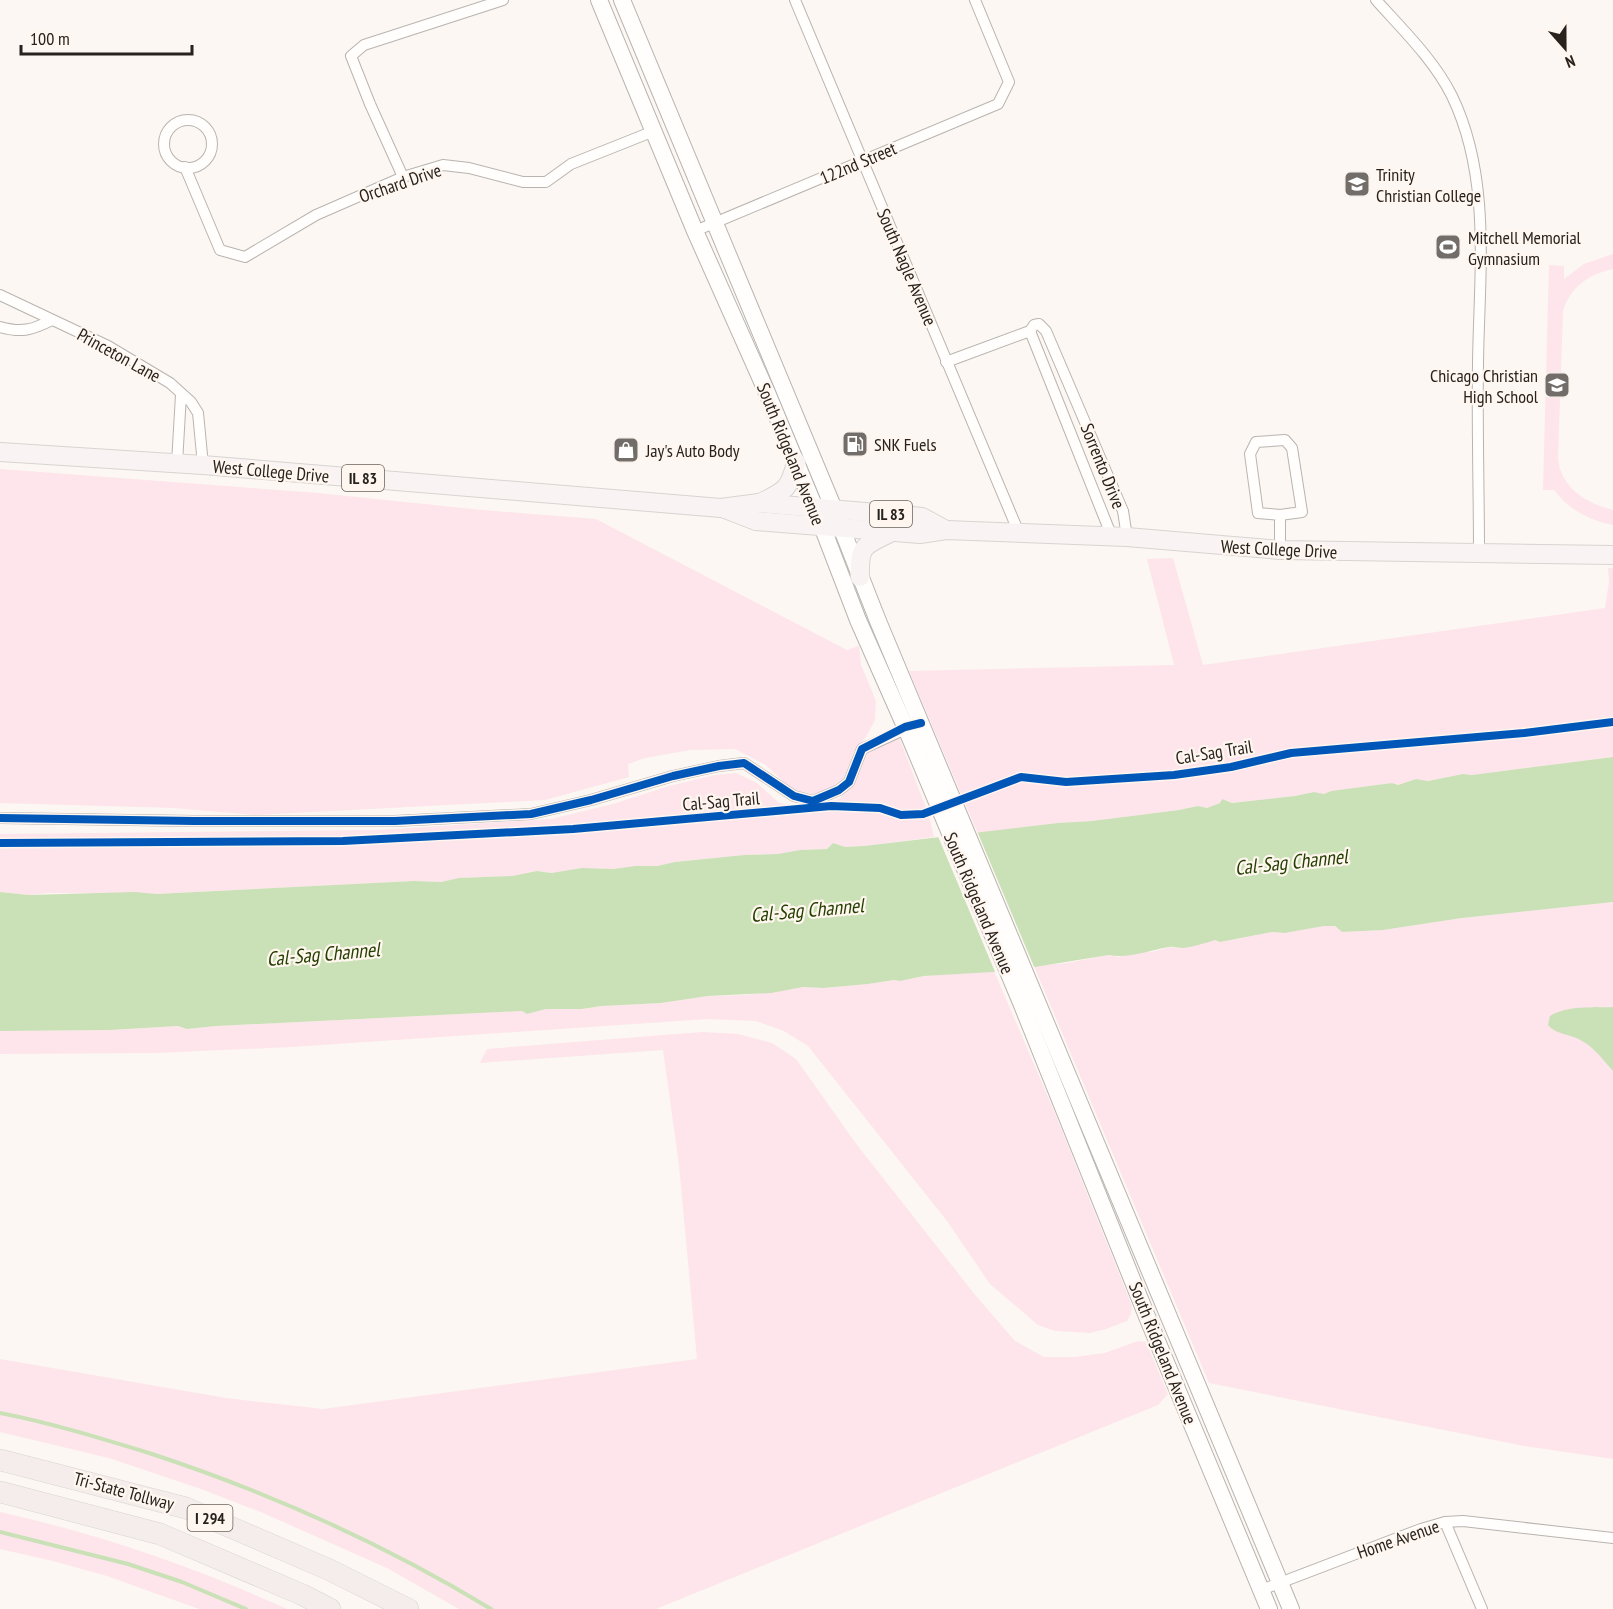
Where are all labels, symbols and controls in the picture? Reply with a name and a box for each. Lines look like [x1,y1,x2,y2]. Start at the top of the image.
scale bar [21,18,192,56]
north arrow [1535,18,1595,78]
text: 100 m [30,27,70,50]
text: N [1563,51,1578,73]
street label: 122nd Street [816,137,900,189]
street label: Orchard Drive [356,158,444,208]
place label: Trinity Christian College [1376,163,1481,207]
school or university icon: Trinity Christian College [1342,169,1372,199]
street label: South Nagle Avenue [872,205,942,329]
place label: Mitchell Memorial Gymnasium [1468,226,1582,270]
sports icon: Mitchell Memorial Gymnasium [1433,232,1463,262]
street label: Princeton Lane [73,323,165,387]
place label: Chicago Christian High School [1430,364,1539,408]
school or university icon: Chicago Christian High School [1542,370,1572,400]
street label: South Ridgeland Avenue [752,379,830,529]
street label: Sorrento Drive [1076,420,1130,512]
fuel station icon: SNK Fuels [840,429,870,459]
place label: SNK Fuels [874,433,937,456]
shop icon: Jay's Auto Body [611,435,641,465]
place label: Jay's Auto Body [645,439,740,462]
street label: West College Drive [212,454,330,488]
road number: IL 83 [342,465,384,491]
road number: IL 83 [870,501,912,527]
street label: West College Drive [1220,534,1338,564]
street label: Cal-Sag Trail [1174,734,1255,769]
street label: Cal-Sag Trail [681,786,761,816]
street label: South Ridgeland Avenue [939,829,1019,977]
water label: Cal-Sag Channel [1233,843,1351,881]
water label: Cal-Sag Channel [749,892,867,928]
water label: Cal-Sag Channel [265,936,383,972]
street label: South Ridgeland Avenue [1124,1278,1202,1428]
street label: Tri-State Tollway [71,1467,177,1515]
road number: I 294 [188,1505,232,1531]
street label: Home Avenue [1354,1514,1442,1564]

